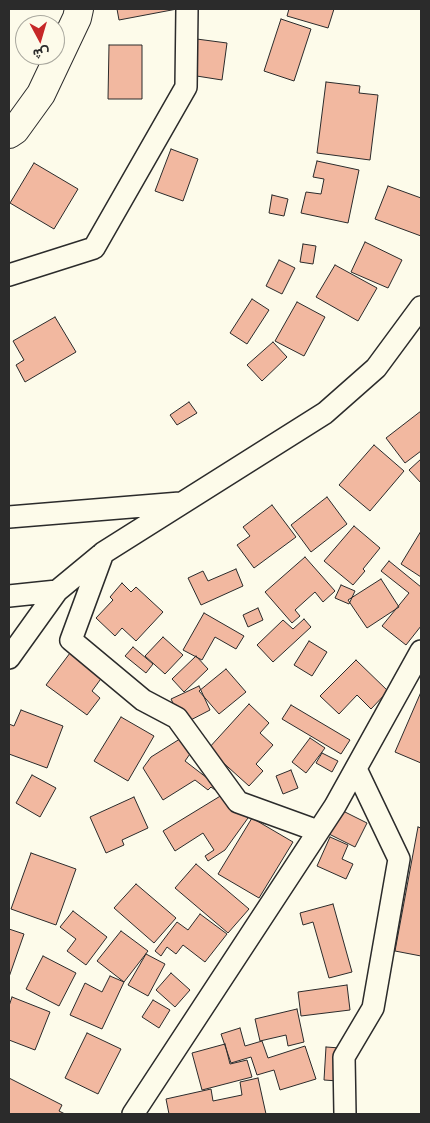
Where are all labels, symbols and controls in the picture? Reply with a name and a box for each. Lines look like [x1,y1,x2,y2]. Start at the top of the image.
north arrow [15,15,65,65]
text: ش [32,45,51,63]

